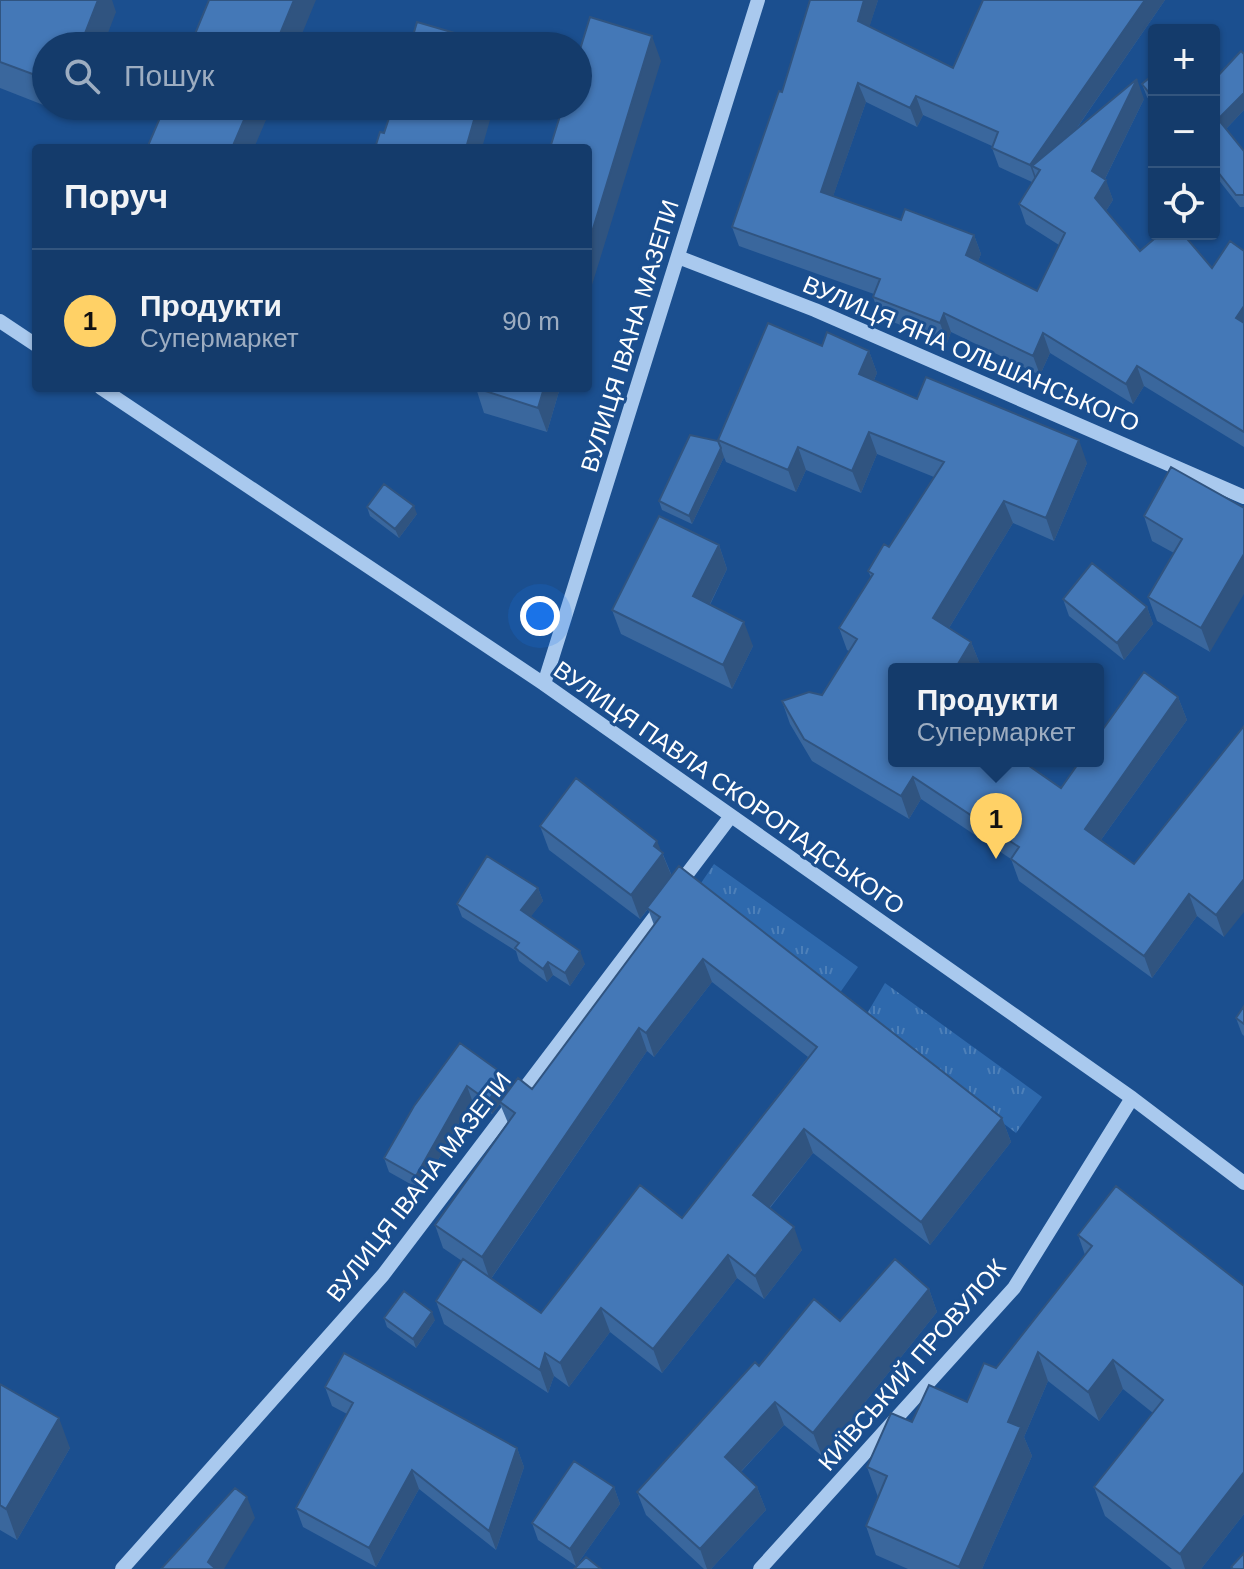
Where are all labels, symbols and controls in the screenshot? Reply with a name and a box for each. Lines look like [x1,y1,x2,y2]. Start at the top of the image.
map controls [1148,24,1220,240]
button: + [1148,24,1220,96]
search box [32,32,592,120]
icon: search [60,54,104,98]
text: Пошук [124,59,214,92]
button: − [1148,96,1220,168]
button: locate [1148,168,1220,240]
text: Поруч [64,177,168,215]
street label: ВУЛИЦЯ ІВАНА МАЗЕПИ [575,197,684,475]
street label: ВУЛИЦЯ ЯНА ОЛЬШАНСЬКОГО [799,270,1143,437]
text: Продукти [140,289,282,322]
text: 1 [83,306,97,336]
text: 90 m [502,306,560,336]
text: Супермаркет [140,323,299,353]
your location [520,596,560,636]
street label: ВУЛИЦЯ ПАВЛА СКОРОПАДСЬКОГО [549,656,910,920]
popup [888,663,1104,767]
text: Продукти [917,683,1059,716]
text: Супермаркет [917,717,1075,747]
pin: 1 [970,793,1022,859]
street label: ВУЛИЦЯ ІВАНА МАЗЕПИ [321,1067,516,1307]
street label: КИЇВСЬКИЙ ПРОВУЛОК [813,1254,1011,1476]

